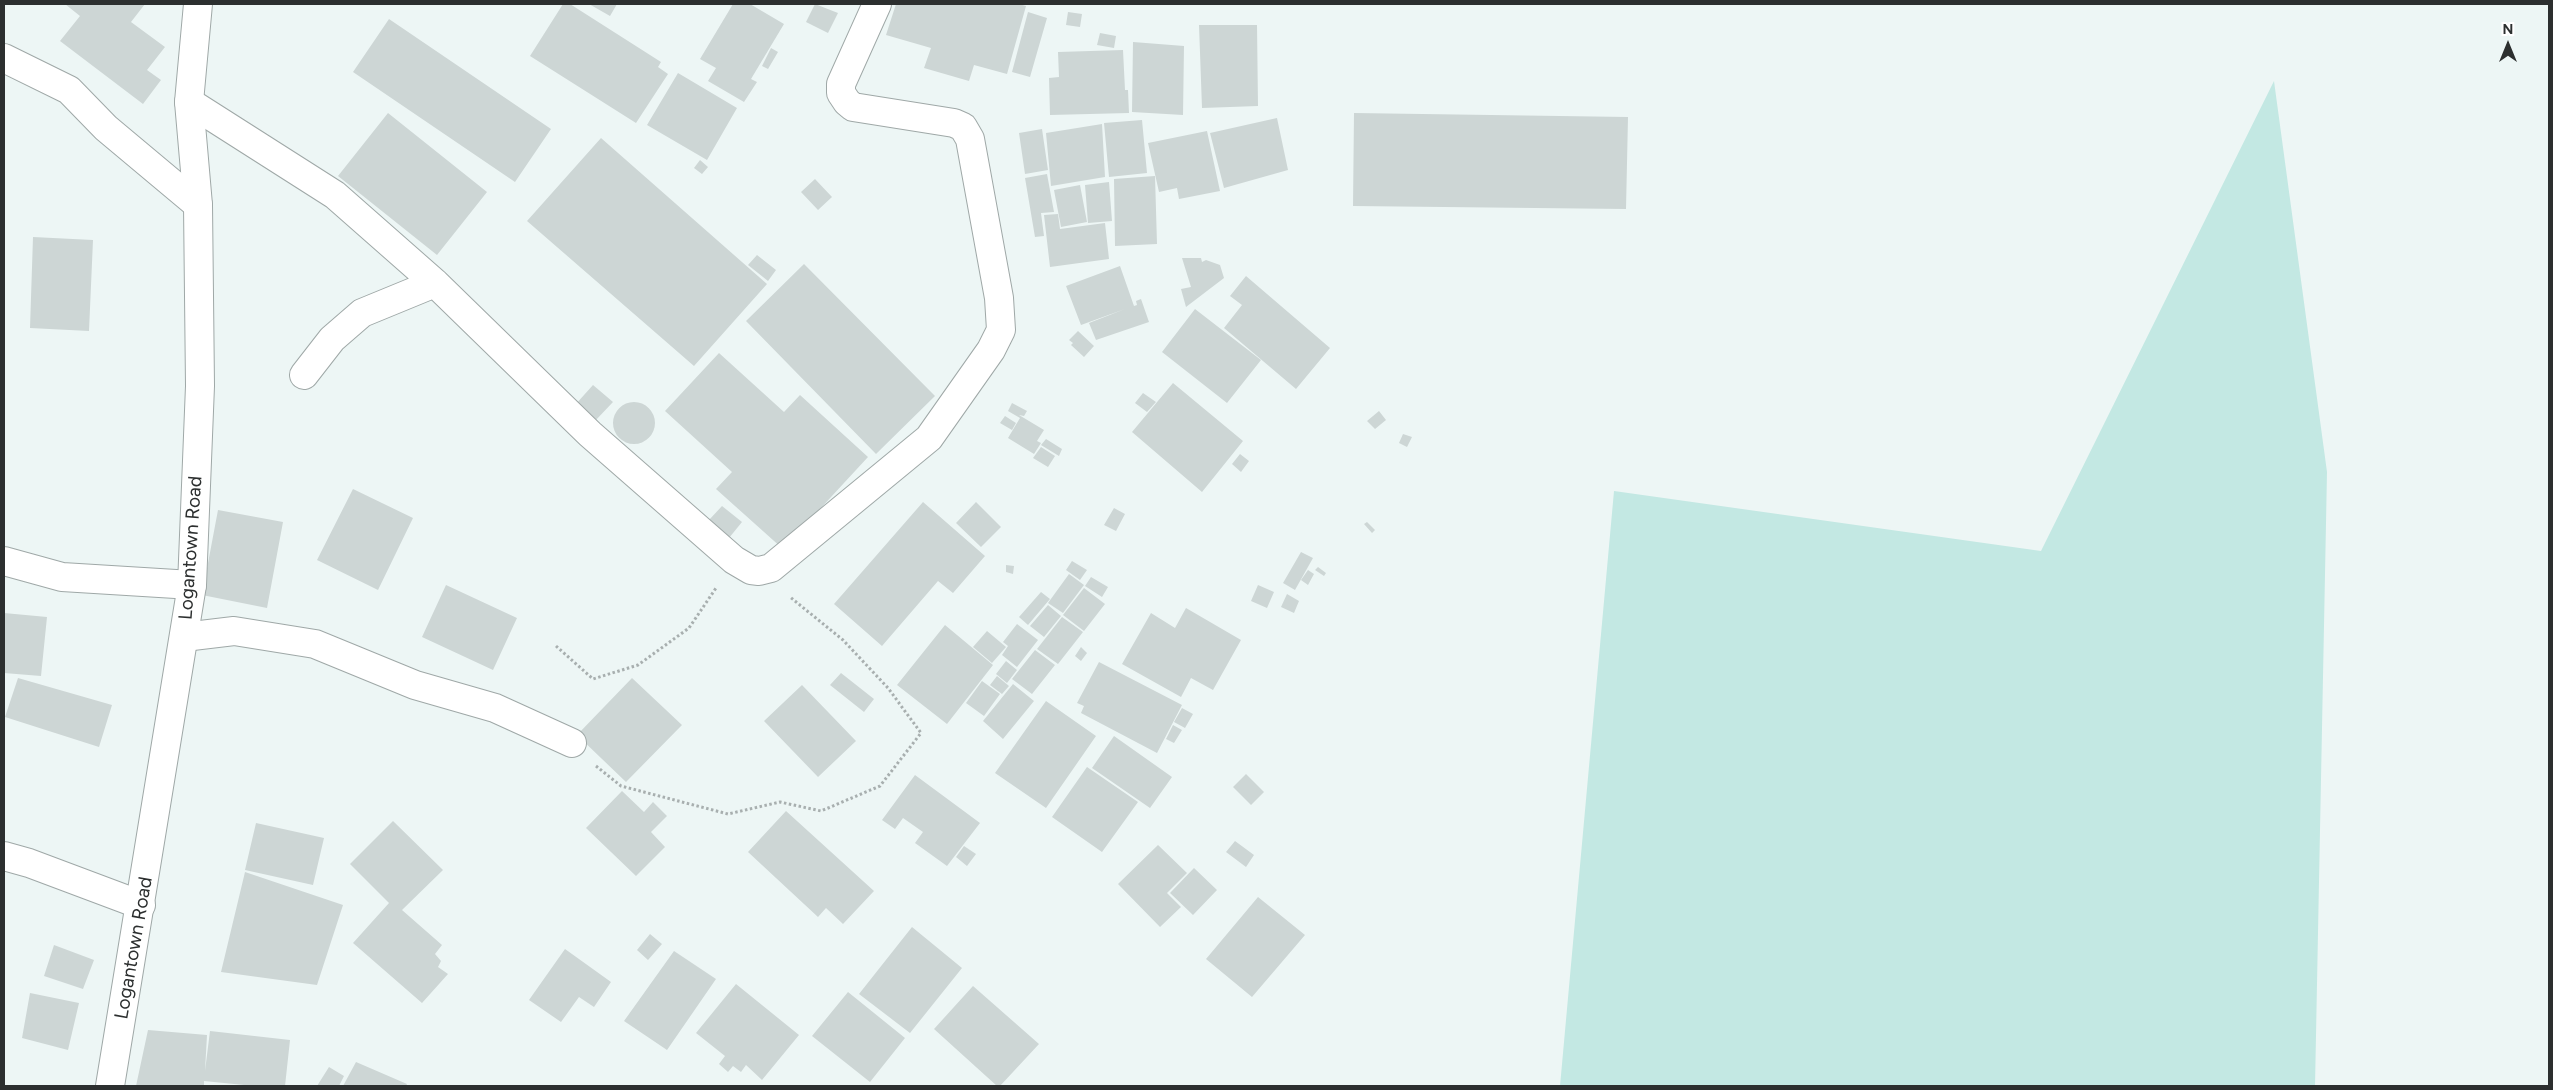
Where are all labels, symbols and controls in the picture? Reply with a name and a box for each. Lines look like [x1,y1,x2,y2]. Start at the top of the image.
north arrow [2483,20,2533,70]
text: N [2503,21,2513,38]
street label: Logantown Road [175,475,207,621]
street label: Logantown Road [110,875,158,1021]

